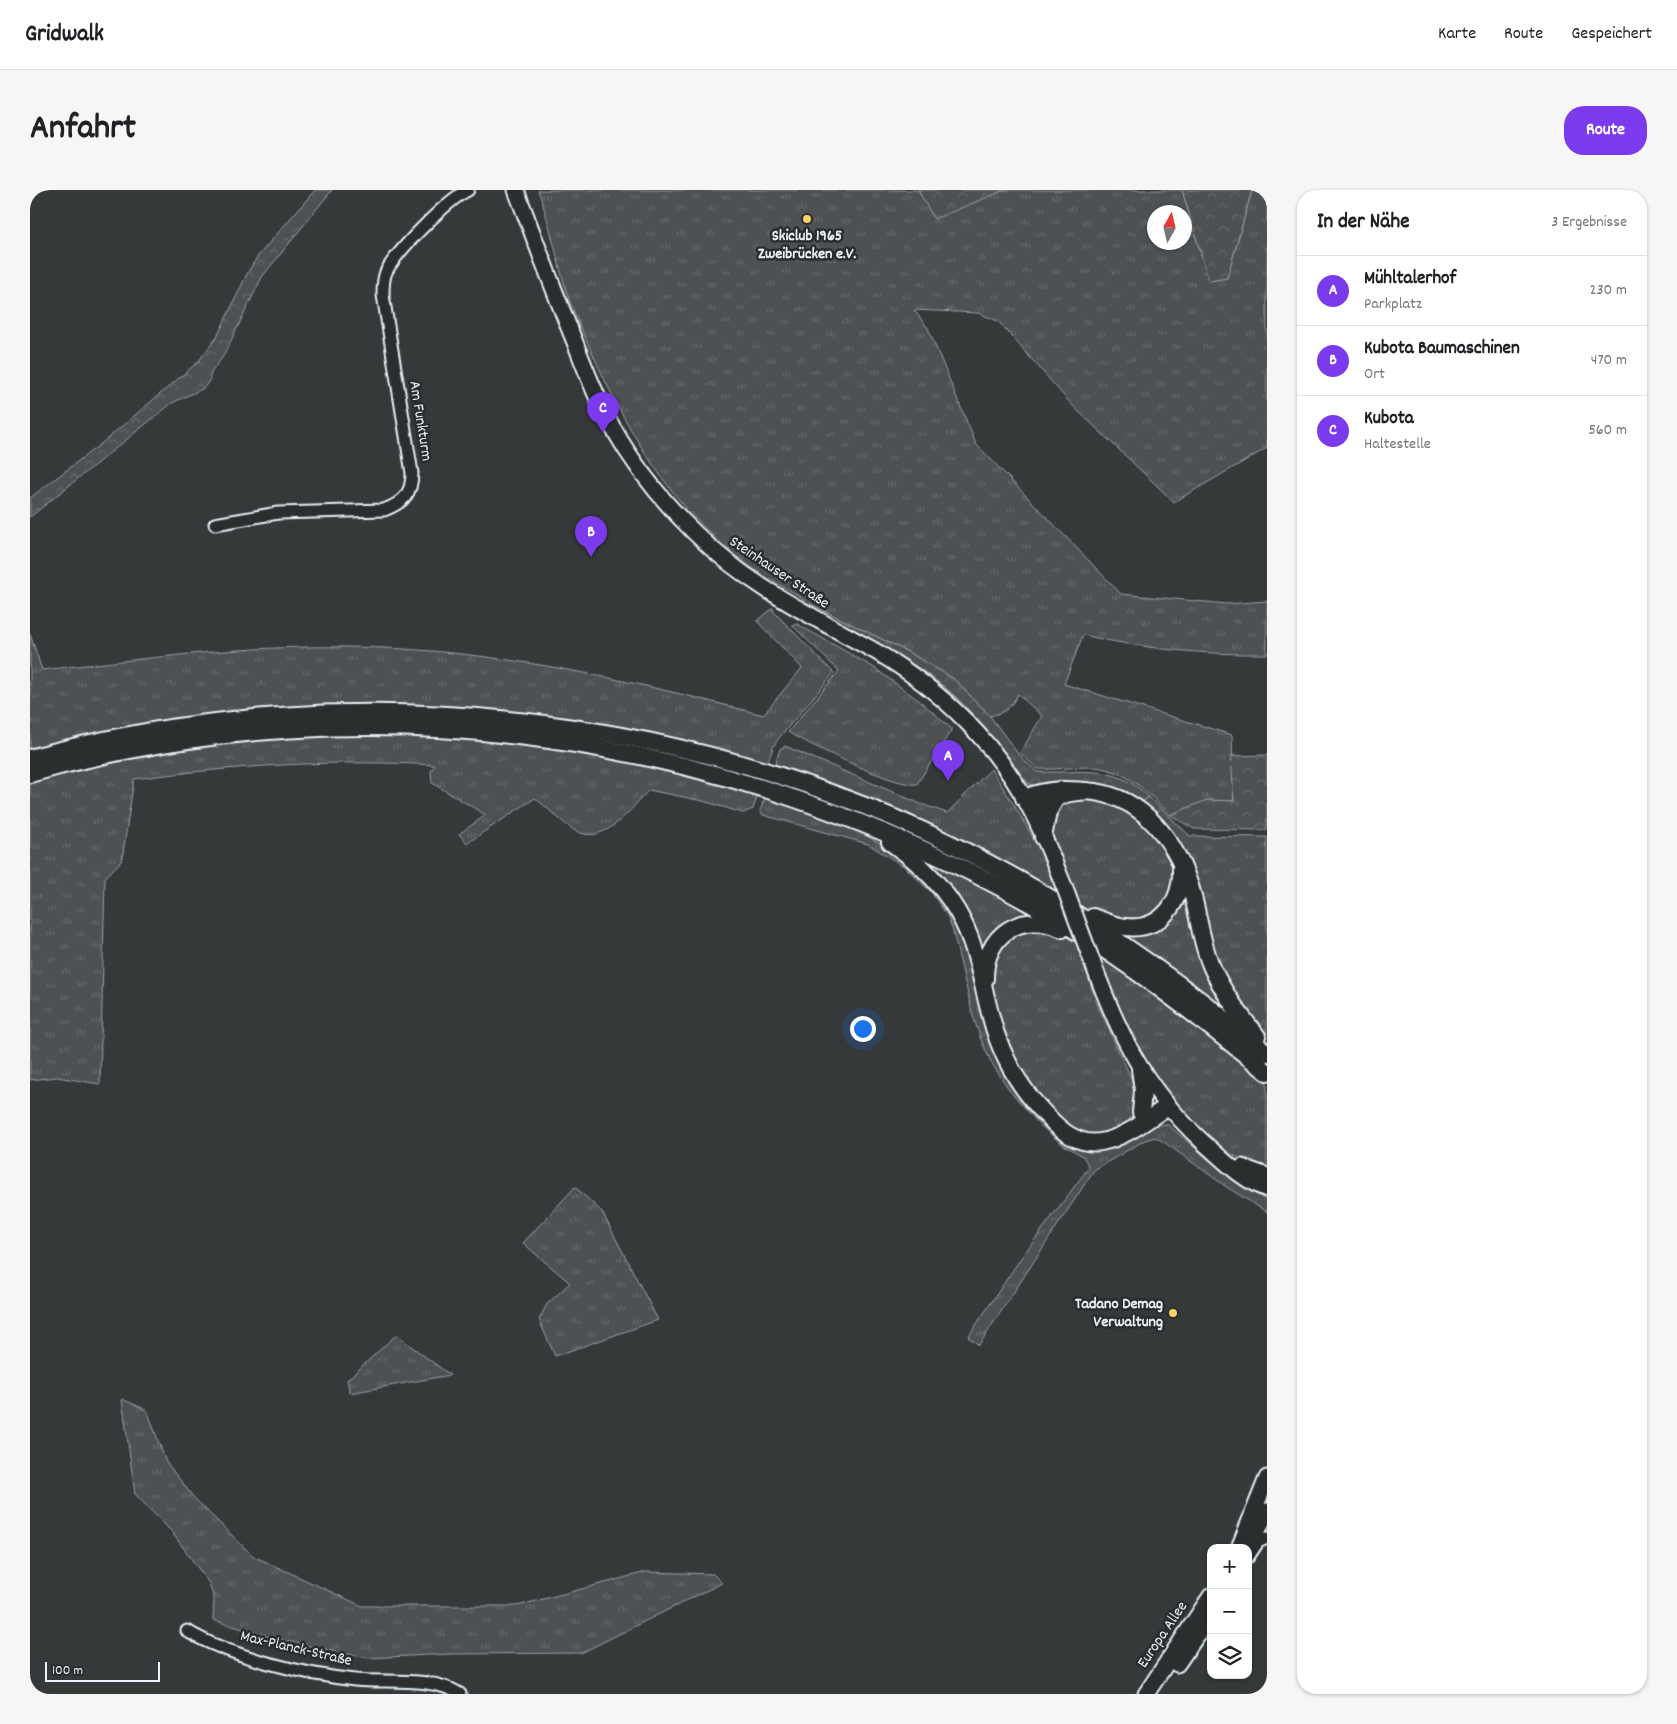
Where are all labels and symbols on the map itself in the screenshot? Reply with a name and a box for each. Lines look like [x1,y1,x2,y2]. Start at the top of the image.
north arrow [1147,205,1192,250]
marker: Skiclub 1965 Zweibrücken e.V. [801,213,813,225]
place label: Skiclub 1965 Zweibrücken e.V. [758,225,856,266]
street label: Am Funkturm [402,379,438,463]
pin: C [587,392,619,433]
pin: B [575,516,607,557]
street label: Steinhauser Straße [724,531,834,615]
pin: A [932,740,964,781]
your location [850,1016,876,1042]
place label: Tadano Demag Verwaltung [1075,1293,1163,1334]
marker: Tadano Demag Verwaltung [1167,1307,1179,1319]
street label: Europa Allee [1132,1597,1194,1673]
street label: Max-Planck-Straße [238,1625,354,1673]
scale bar [45,1659,160,1682]

